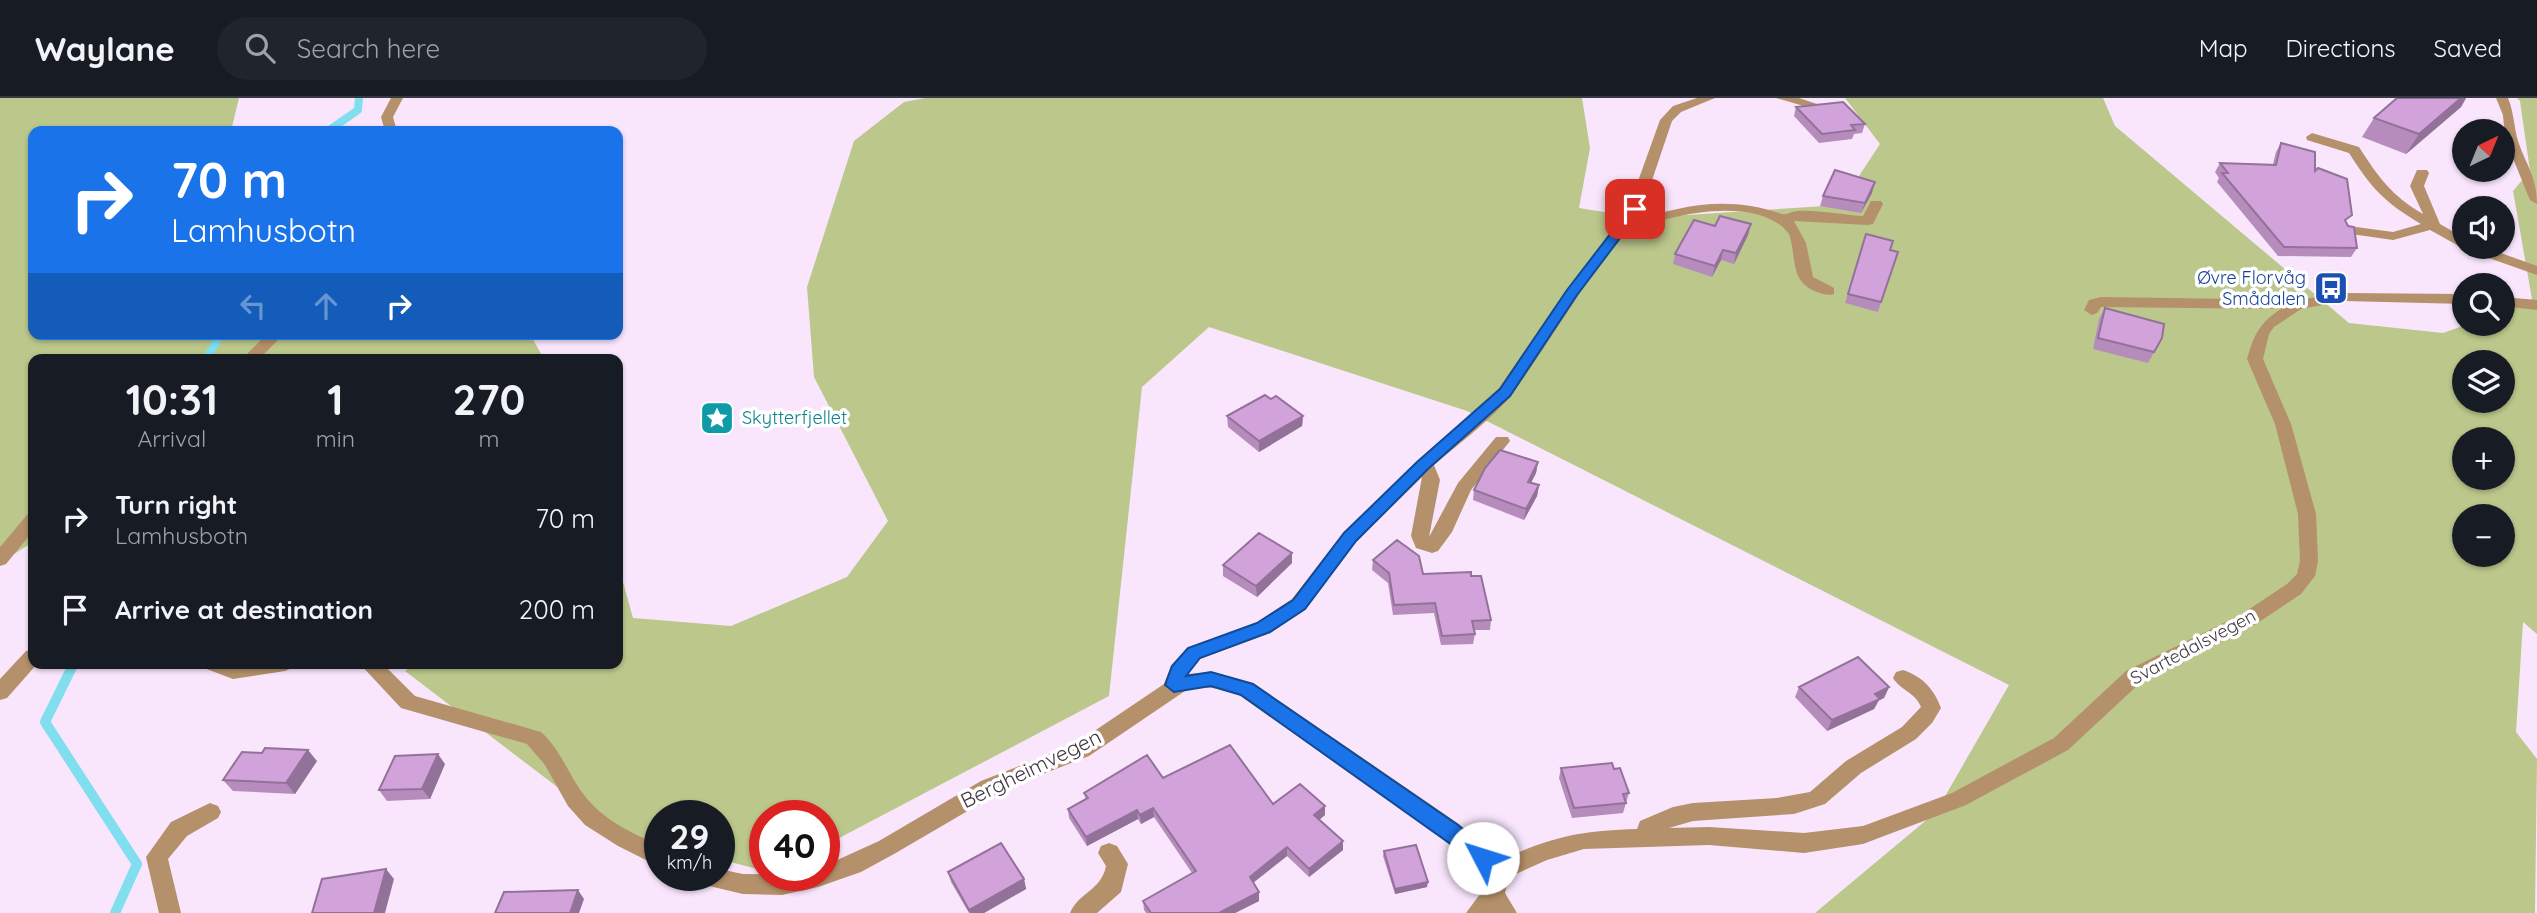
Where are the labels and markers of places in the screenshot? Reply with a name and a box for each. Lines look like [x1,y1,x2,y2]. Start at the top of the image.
pin [1605,179,1665,239]
place label: Øvre Florvåg Smådalen [2197,266,2306,310]
bus stop icon: Øvre Florvåg Smådalen [2312,269,2350,307]
place icon: Skytterfjellet [698,399,736,437]
place label: Skytterfjellet [742,406,847,429]

